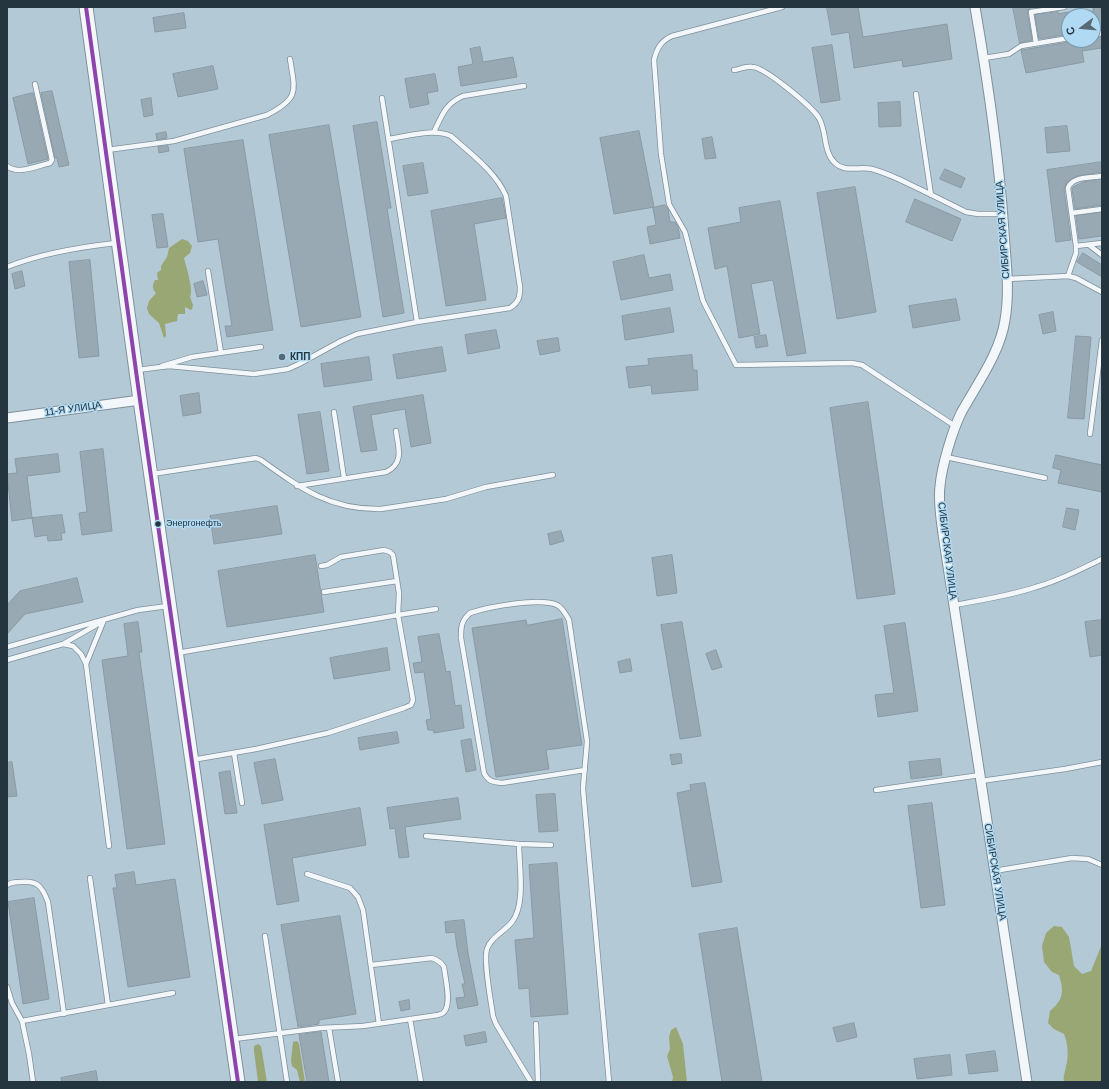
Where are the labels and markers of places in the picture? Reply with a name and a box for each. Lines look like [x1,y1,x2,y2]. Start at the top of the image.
place label: КПП [290,351,310,363]
marker: КПП [277,352,287,362]
marker: Энергонефть [153,519,163,529]
place label: Энергонефть [166,519,222,529]

